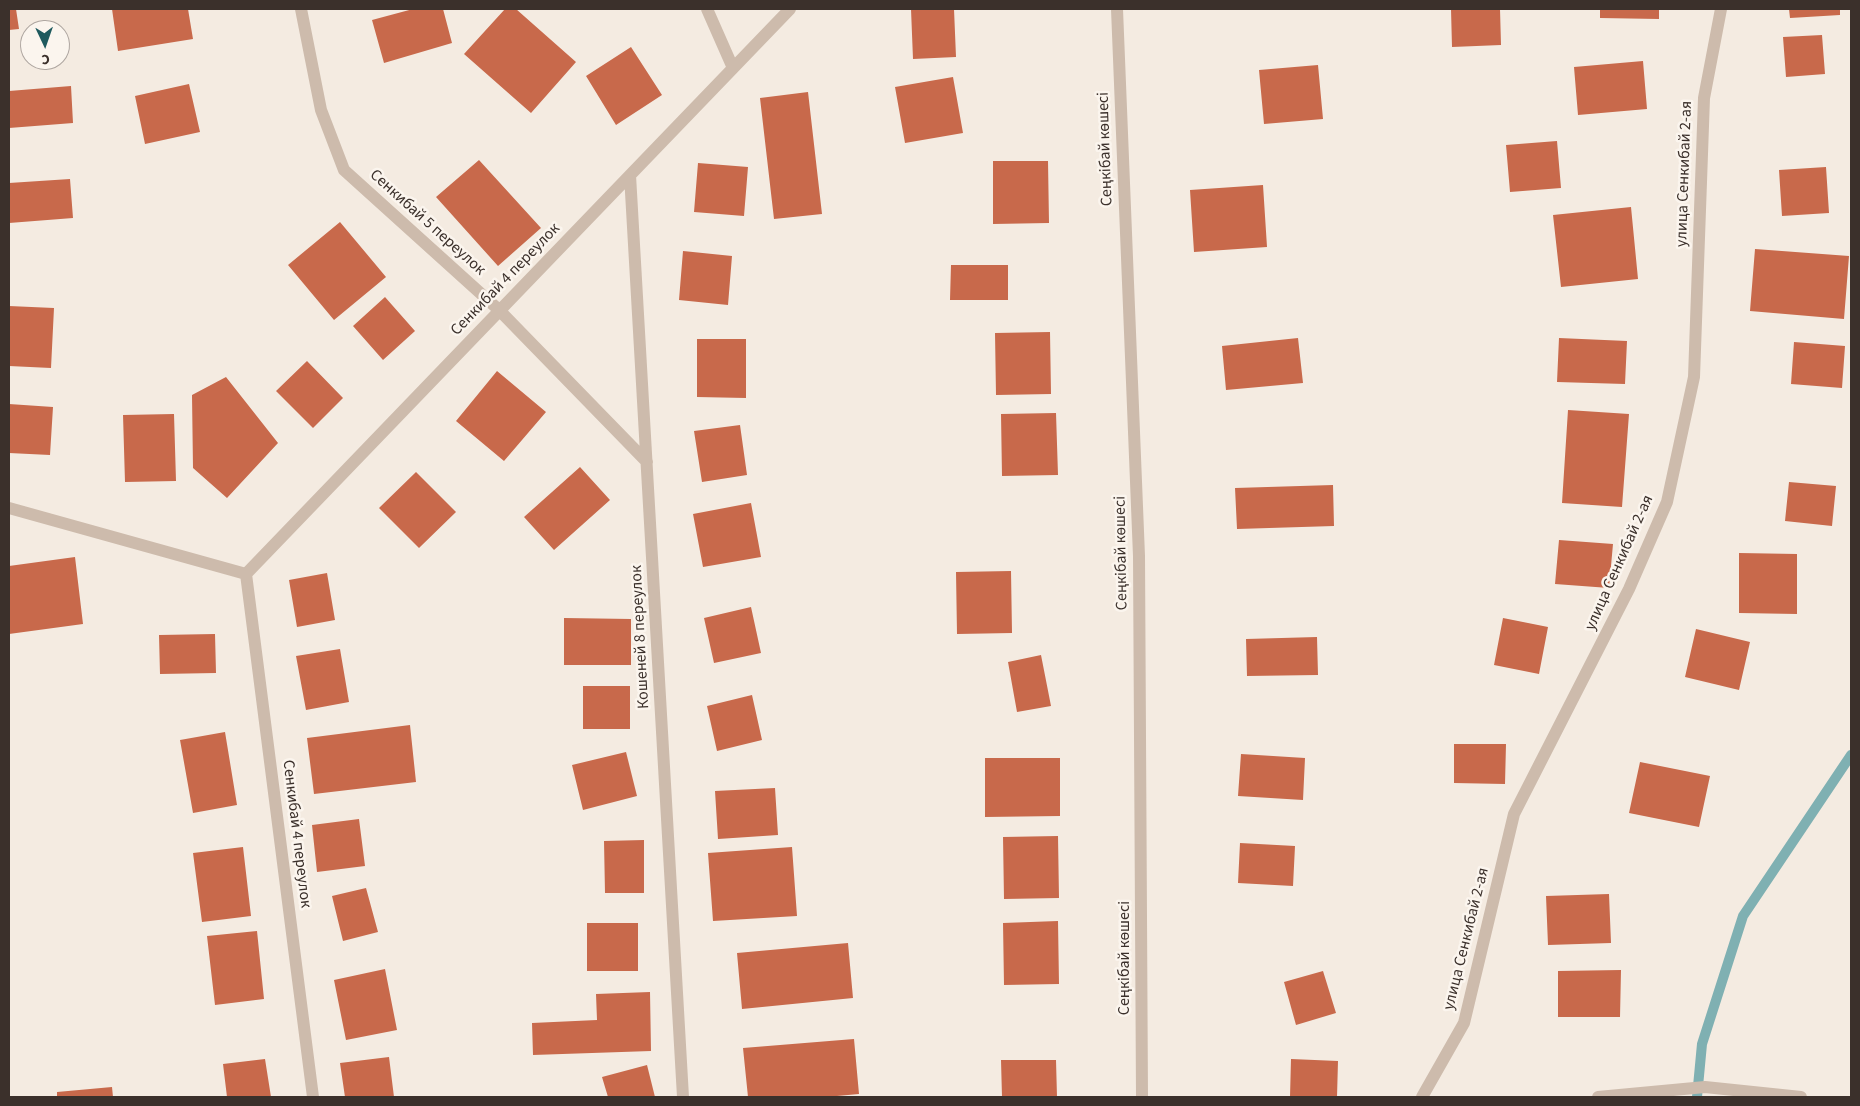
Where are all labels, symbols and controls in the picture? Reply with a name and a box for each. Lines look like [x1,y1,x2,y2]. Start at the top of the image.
north arrow [20,20,70,70]
text: С [41,49,50,69]
street label: Сеңкібай көшесі [1094,91,1118,207]
street label: улица Сенкибай 2-ая [1673,101,1697,247]
street label: Сенкибай 5 переулок [365,166,489,280]
street label: Сенкибай 4 переулок [447,220,565,340]
street label: улица Сенкибай 2-ая [1581,492,1659,634]
street label: Сеңкібай көшесі [1111,496,1133,610]
street label: Кошеней 8 переулок [628,565,654,709]
street label: Сенкибай 4 переулок [277,759,315,909]
street label: улица Сенкибай 2-ая [1440,866,1494,1012]
street label: Сеңкібай көшесі [1115,901,1135,1015]

